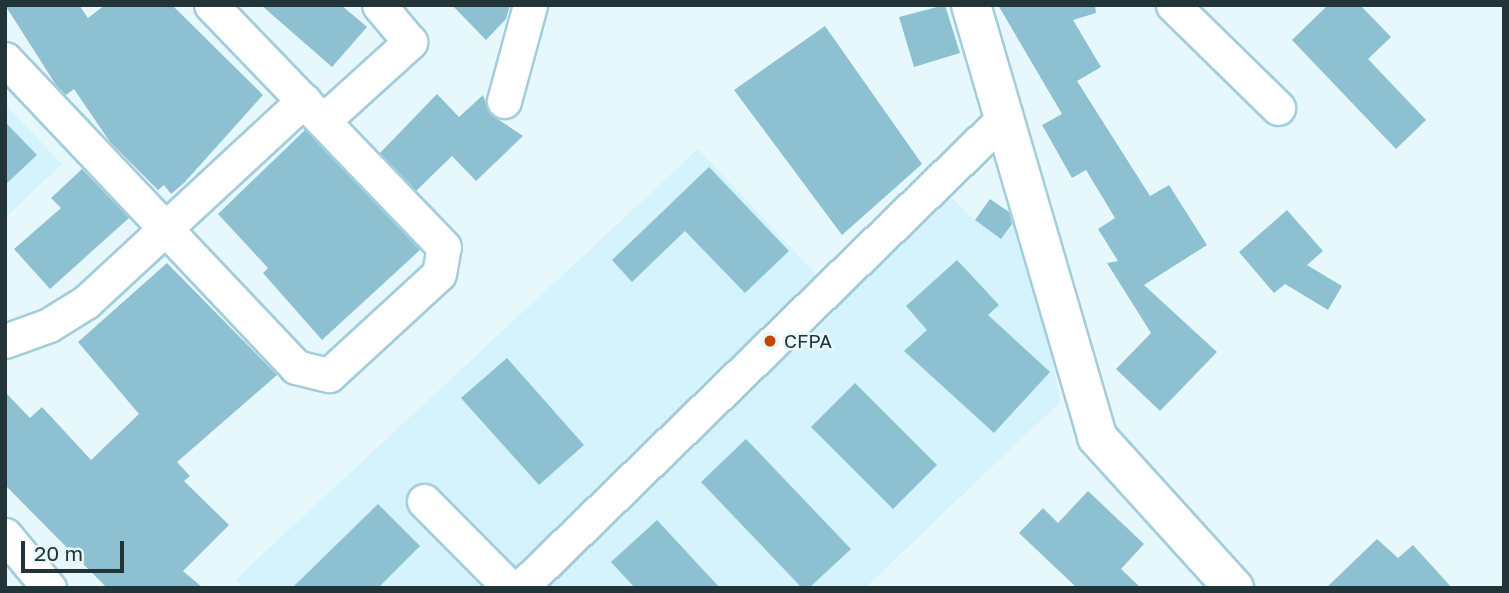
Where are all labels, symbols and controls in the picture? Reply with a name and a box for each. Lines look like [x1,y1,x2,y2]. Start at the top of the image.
place label: CFPA [784,330,832,352]
marker: CFPA [762,333,778,349]
scale bar [24,526,128,570]
text: 20 m [34,540,83,566]

